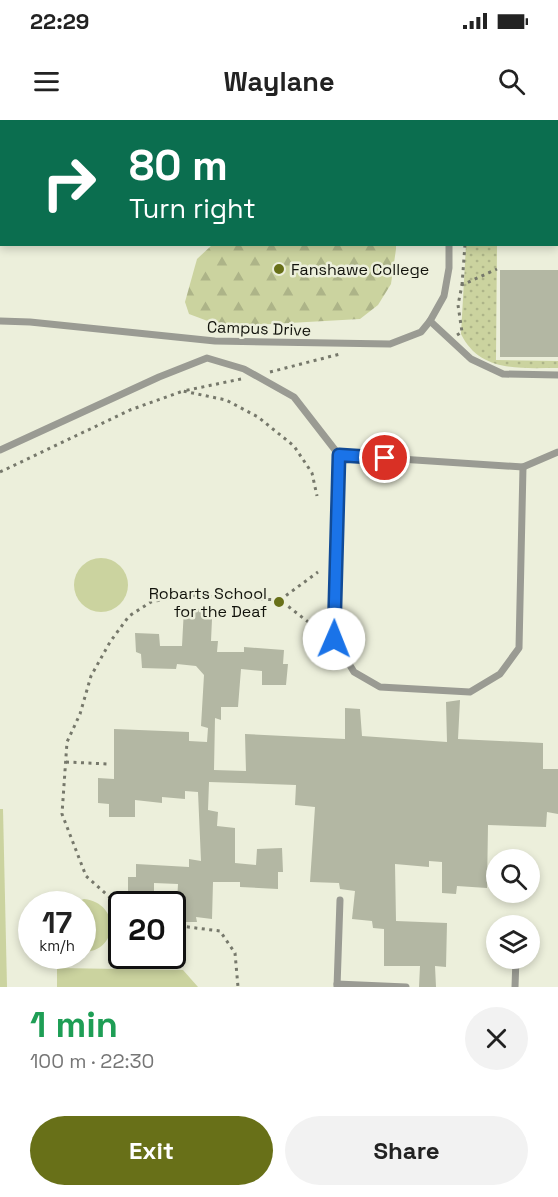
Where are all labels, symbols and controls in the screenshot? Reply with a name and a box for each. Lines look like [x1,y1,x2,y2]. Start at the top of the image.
text: 22:29 [30,7,89,35]
text: Waylane [224,64,334,99]
icon: menu [30,65,63,98]
icon: search [495,65,528,98]
text: 80 m [129,139,228,192]
icon: right [30,144,108,222]
text: Turn right [129,191,256,226]
place label: Fanshawe College [291,259,429,280]
marker: Fanshawe College [272,262,286,276]
street label: Campus Drive [207,316,311,341]
pin [359,432,410,483]
icon: arrive [368,441,401,474]
place label: Robarts School for the Deaf [149,583,267,622]
marker: Robarts School for the Deaf [272,595,286,609]
position arrow [302,607,366,671]
map controls [486,849,540,969]
button: search [486,849,540,903]
speed limit sign: 20 [108,891,186,969]
text: 17 [42,903,72,942]
button: layers [486,915,540,969]
text: km/h [39,936,75,955]
text: 1 min [30,1002,118,1048]
button: close [465,1007,528,1070]
text: 100 m · 22:30 [30,1048,154,1074]
button: Exit [30,1116,273,1185]
button: Share [285,1116,528,1185]

